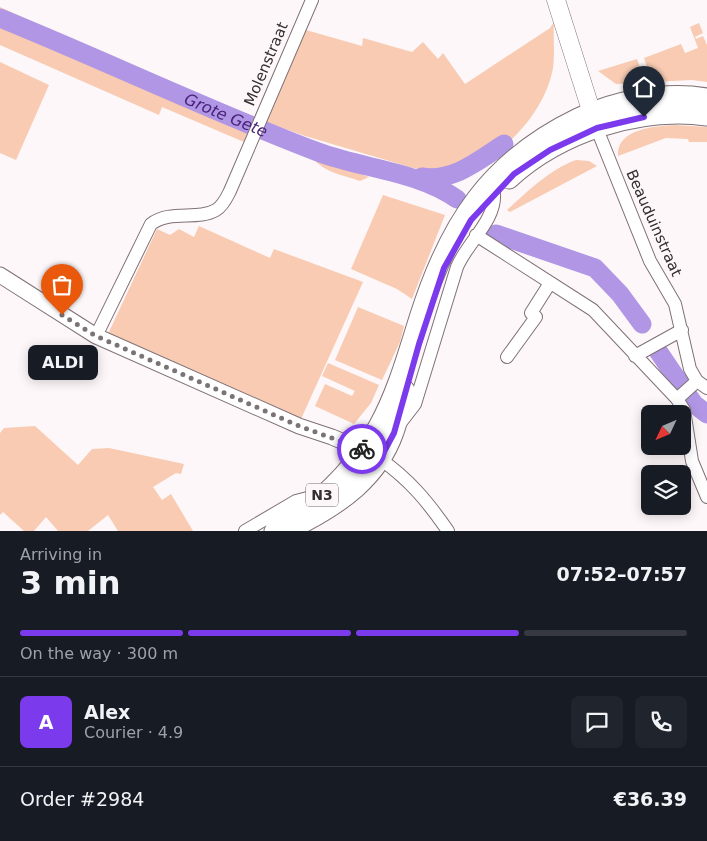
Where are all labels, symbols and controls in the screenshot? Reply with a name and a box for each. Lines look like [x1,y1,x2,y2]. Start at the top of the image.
street label: Molenstraat [240,19,292,109]
pin [623,66,665,117]
icon: home [630,73,658,101]
water label: Grote Gete [181,89,270,141]
street label: Beauduinstraat [622,167,686,279]
pin [41,264,83,315]
icon: bag [48,271,76,299]
callout: ALDI [27,345,97,380]
text: ALDI [42,353,84,372]
north arrow [641,405,691,455]
map controls [641,405,691,515]
courier [337,424,387,474]
icon: bike [348,435,376,463]
button: layers [641,465,691,515]
road number: N3 [306,484,338,506]
text: Arriving in [20,545,102,564]
text: 07:52–07:57 [557,563,687,585]
text: 3 min [20,564,121,602]
text: On the way · 300 m [20,644,178,663]
button: chat [571,696,623,748]
button: phone [635,696,687,748]
text: Alex [84,701,130,723]
text: A [39,711,53,733]
text: Courier · 4.9 [84,723,183,742]
text: Order #2984 [20,788,144,810]
text: €36.39 [614,788,687,810]

